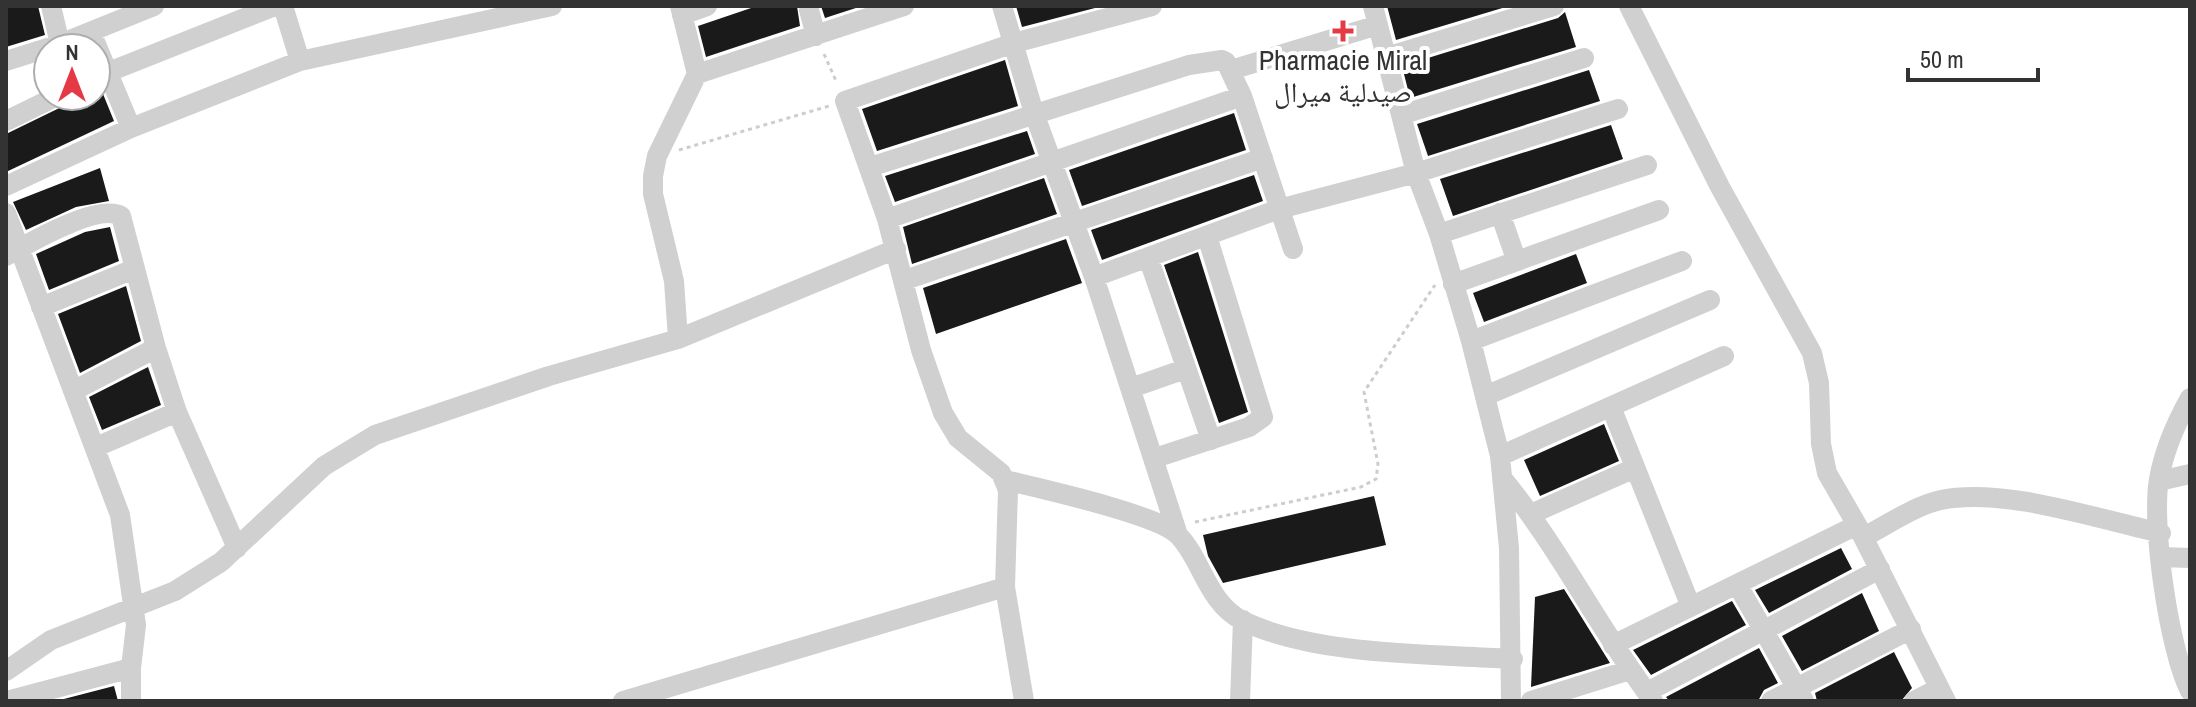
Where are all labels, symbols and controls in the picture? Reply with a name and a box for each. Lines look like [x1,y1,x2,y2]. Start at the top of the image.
marker: Pharmacie Miral صيدلية ميرال [1334,22,1352,40]
north arrow [32,32,112,112]
scale bar [1908,32,2038,82]
text: N [65,37,79,67]
place label: Pharmacie Miral صيدلية ميرال [1259,41,1427,111]
text: 50 m [1920,43,1964,75]

